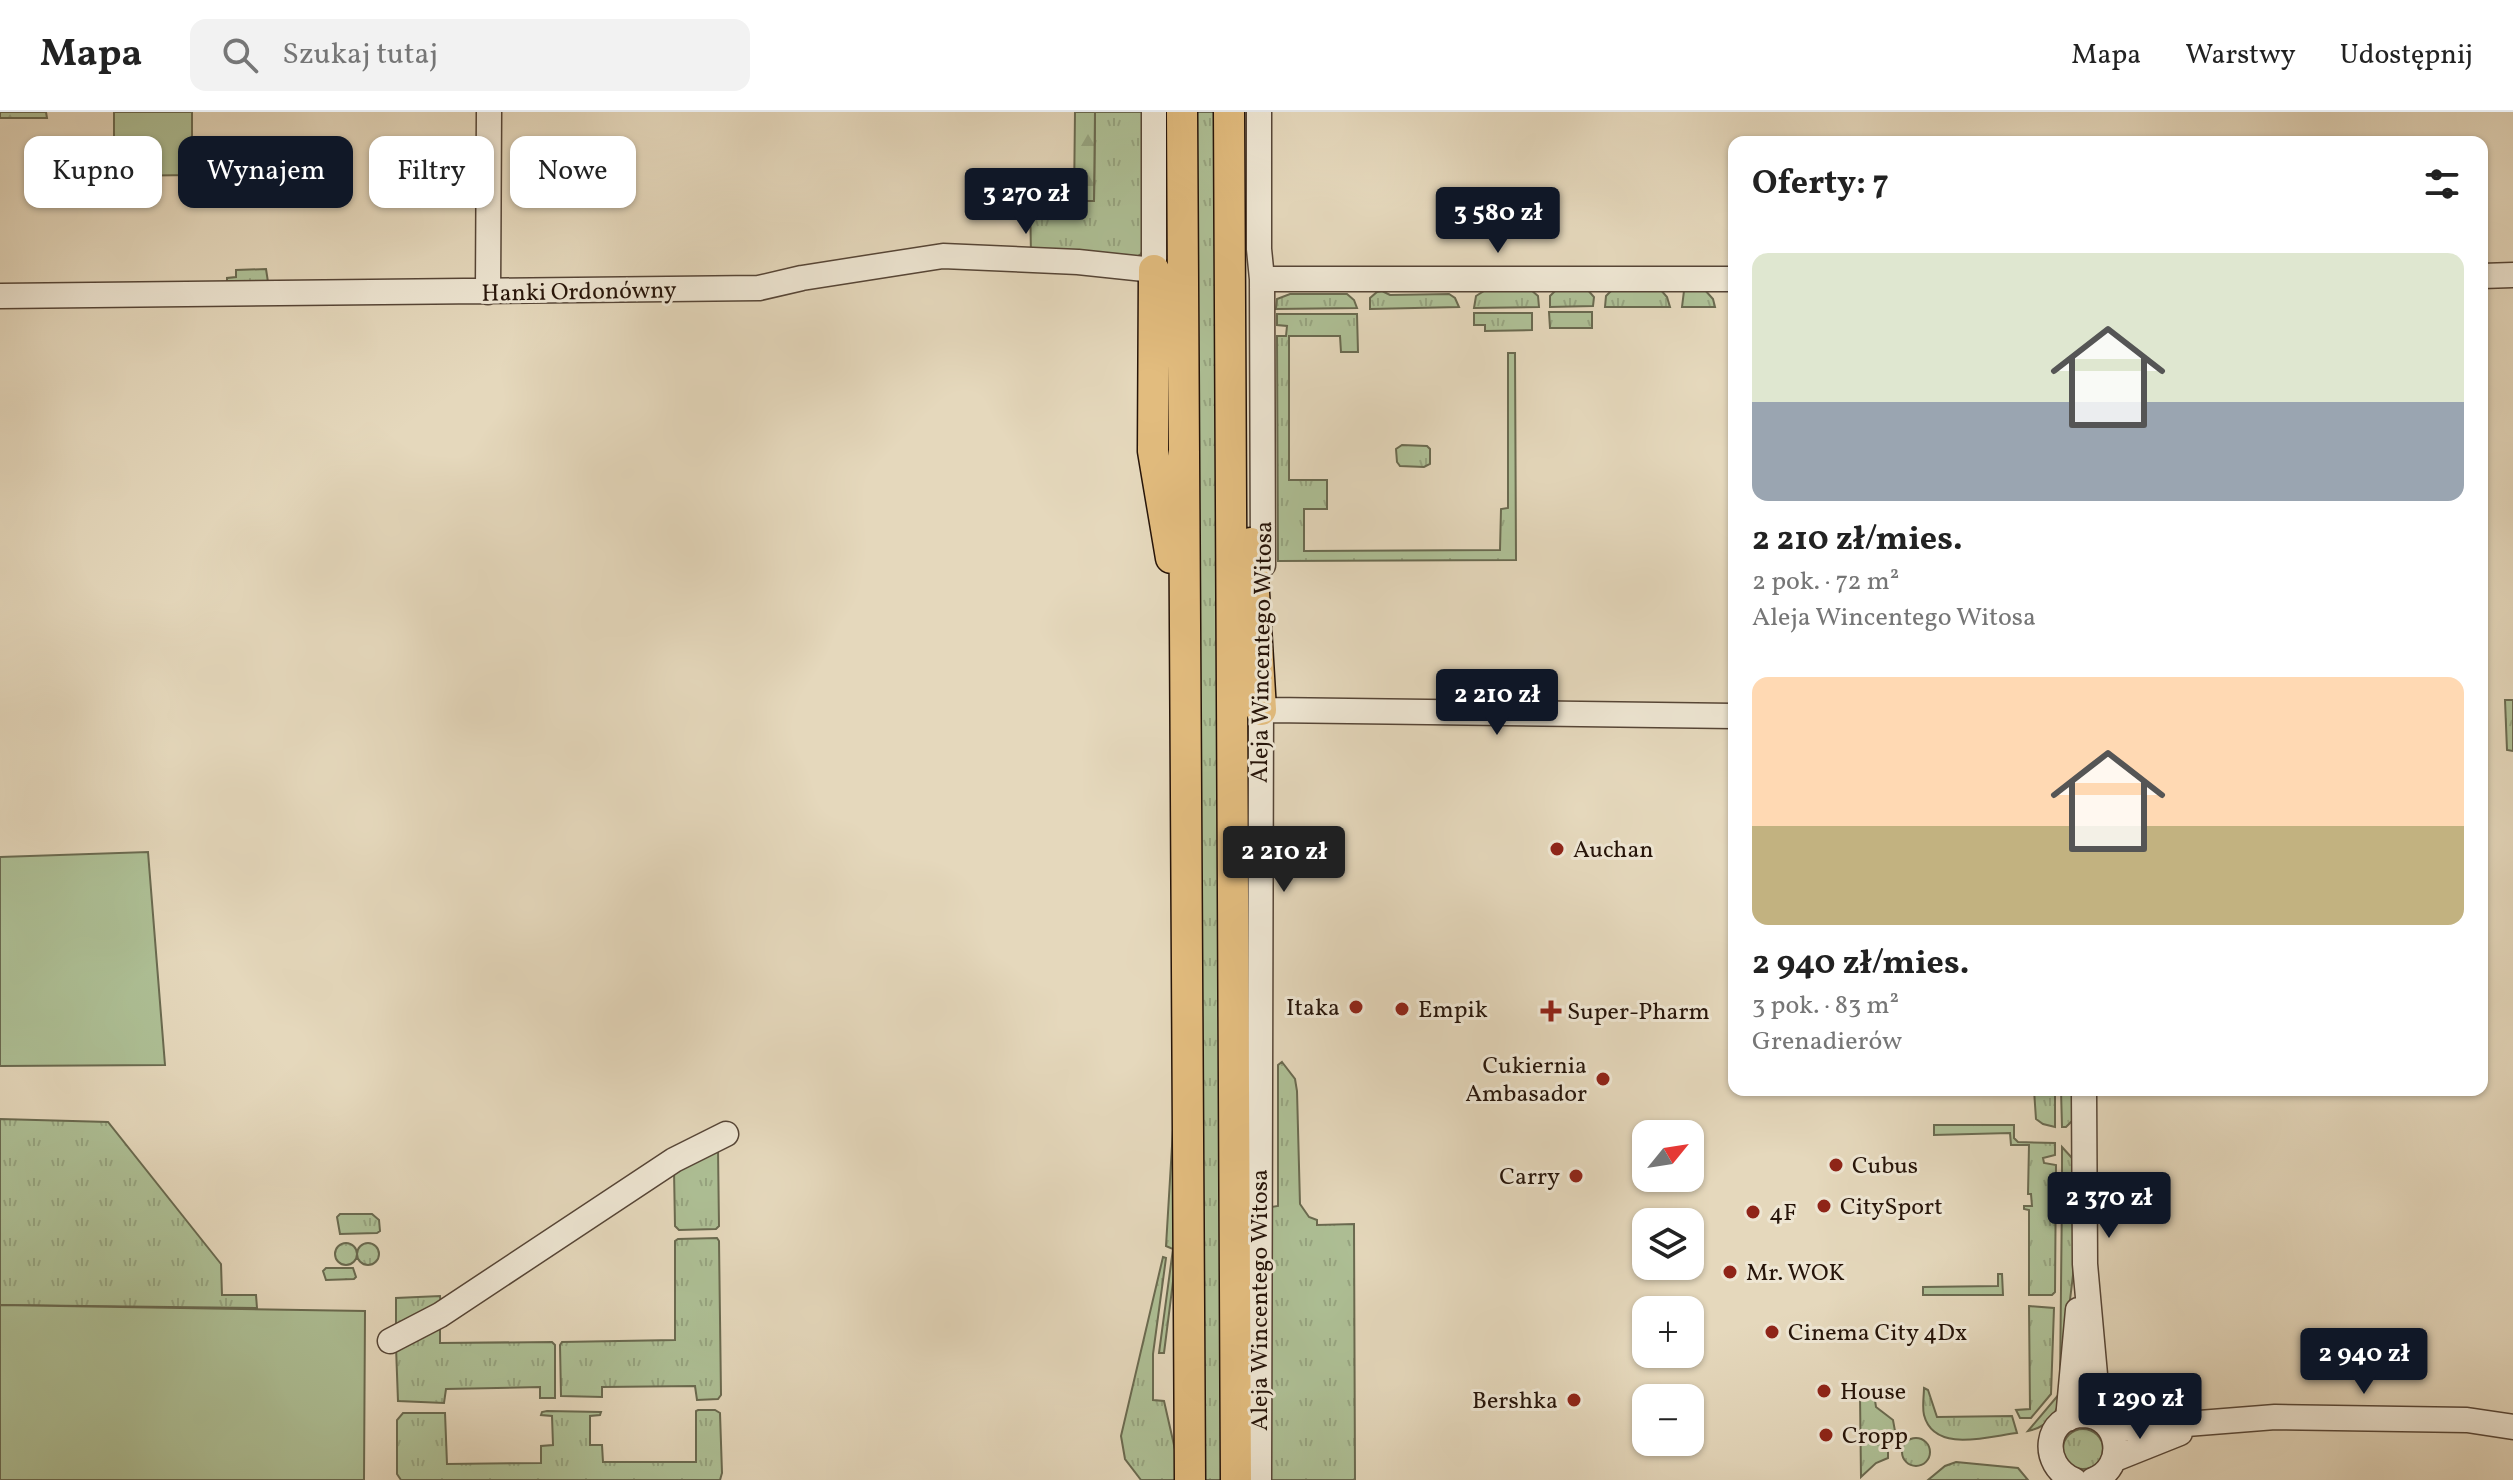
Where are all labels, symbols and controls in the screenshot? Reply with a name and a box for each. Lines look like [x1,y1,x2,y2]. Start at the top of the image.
search box [190,19,750,91]
text: Mapa [40,29,142,82]
icon: search [218,33,262,77]
text: Szukaj tutaj [282,34,438,76]
text: Mapa [2071,36,2141,75]
text: Warstwy [2185,36,2296,75]
text: Udostępnij [2340,36,2473,75]
chip: Kupno [24,136,162,208]
chip: Wynajem [178,136,353,208]
chip: Filtry [369,136,494,208]
chip: Nowe [510,136,636,208]
text: Oferty: 7 [1752,161,1889,208]
icon: filters [2420,162,2464,206]
pin: 3 270 zł [943,168,1109,236]
text: 3 270 zł [983,176,1069,212]
pin: 3 580 zł [1415,187,1581,255]
text: 3 580 zł [1454,195,1542,231]
street label: Hanki Ordonówny [481,274,677,312]
icon: home [2036,305,2180,449]
text: 2 210 zł/mies. [1752,517,1963,564]
street label: Aleja Wincentego Witosa [1244,521,1282,783]
text: 2 pok. · 72 m² [1752,564,1899,600]
text: Aleja Wincentego Witosa [1752,600,2036,636]
pin: 2 210 zł [1414,669,1580,737]
text: 2 210 zł [1454,677,1540,713]
icon: home [2036,729,2180,873]
pin: 2 210 zł [1201,826,1367,894]
text: 2 210 zł [1241,834,1327,870]
place label: Auchan [1573,834,1654,868]
marker: Auchan [1548,840,1566,858]
text: 2 940 zł/mies. [1752,941,1969,988]
text: 3 pok. · 83 m² [1752,988,1899,1024]
place label: Itaka [1286,992,1340,1026]
place label: Empik [1418,994,1488,1028]
place label: Super-Pharm [1567,996,1710,1030]
marker: Itaka [1347,998,1365,1016]
marker: Empik [1393,1000,1411,1018]
marker: Super-Pharm [1542,1002,1560,1020]
text: Grenadierów [1752,1024,1902,1060]
place label: Cukiernia Ambasador [1465,1050,1587,1112]
marker: Cukiernia Ambasador [1594,1070,1612,1088]
north arrow [1632,1120,1704,1192]
map controls [1632,1120,1704,1456]
place label: Cubus [1852,1150,1918,1184]
marker: Cubus [1827,1156,1845,1174]
place label: Carry [1499,1161,1560,1195]
marker: Carry [1567,1167,1585,1185]
street label: Aleja Wincentego Witosa [1244,1169,1278,1431]
pin: 2 370 zł [2026,1172,2192,1240]
text: 2 370 zł [2066,1180,2152,1216]
place label: CitySport [1840,1191,1943,1225]
place label: 4F [1769,1197,1797,1231]
marker: CitySport [1815,1197,1833,1215]
marker: 4F [1744,1203,1762,1221]
button: layers [1632,1208,1704,1280]
place label: Mr. WOK [1746,1257,1845,1291]
marker: Mr. WOK [1721,1263,1739,1281]
button: + [1632,1296,1704,1368]
place label: Cinema City 4Dx [1788,1317,1967,1351]
marker: Cinema City 4Dx [1763,1323,1781,1341]
pin: 2 940 zł [2281,1328,2447,1396]
text: 2 940 zł [2318,1336,2410,1372]
pin: 1 290 zł [2057,1373,2223,1441]
place label: House [1840,1376,1906,1410]
text: 1 290 zł [2097,1381,2183,1417]
marker: House [1815,1382,1833,1400]
button: − [1632,1384,1704,1456]
place label: Bershka [1472,1385,1558,1419]
marker: Bershka [1565,1391,1583,1409]
place label: Cropp [1842,1420,1908,1454]
marker: Cropp [1817,1426,1835,1444]

